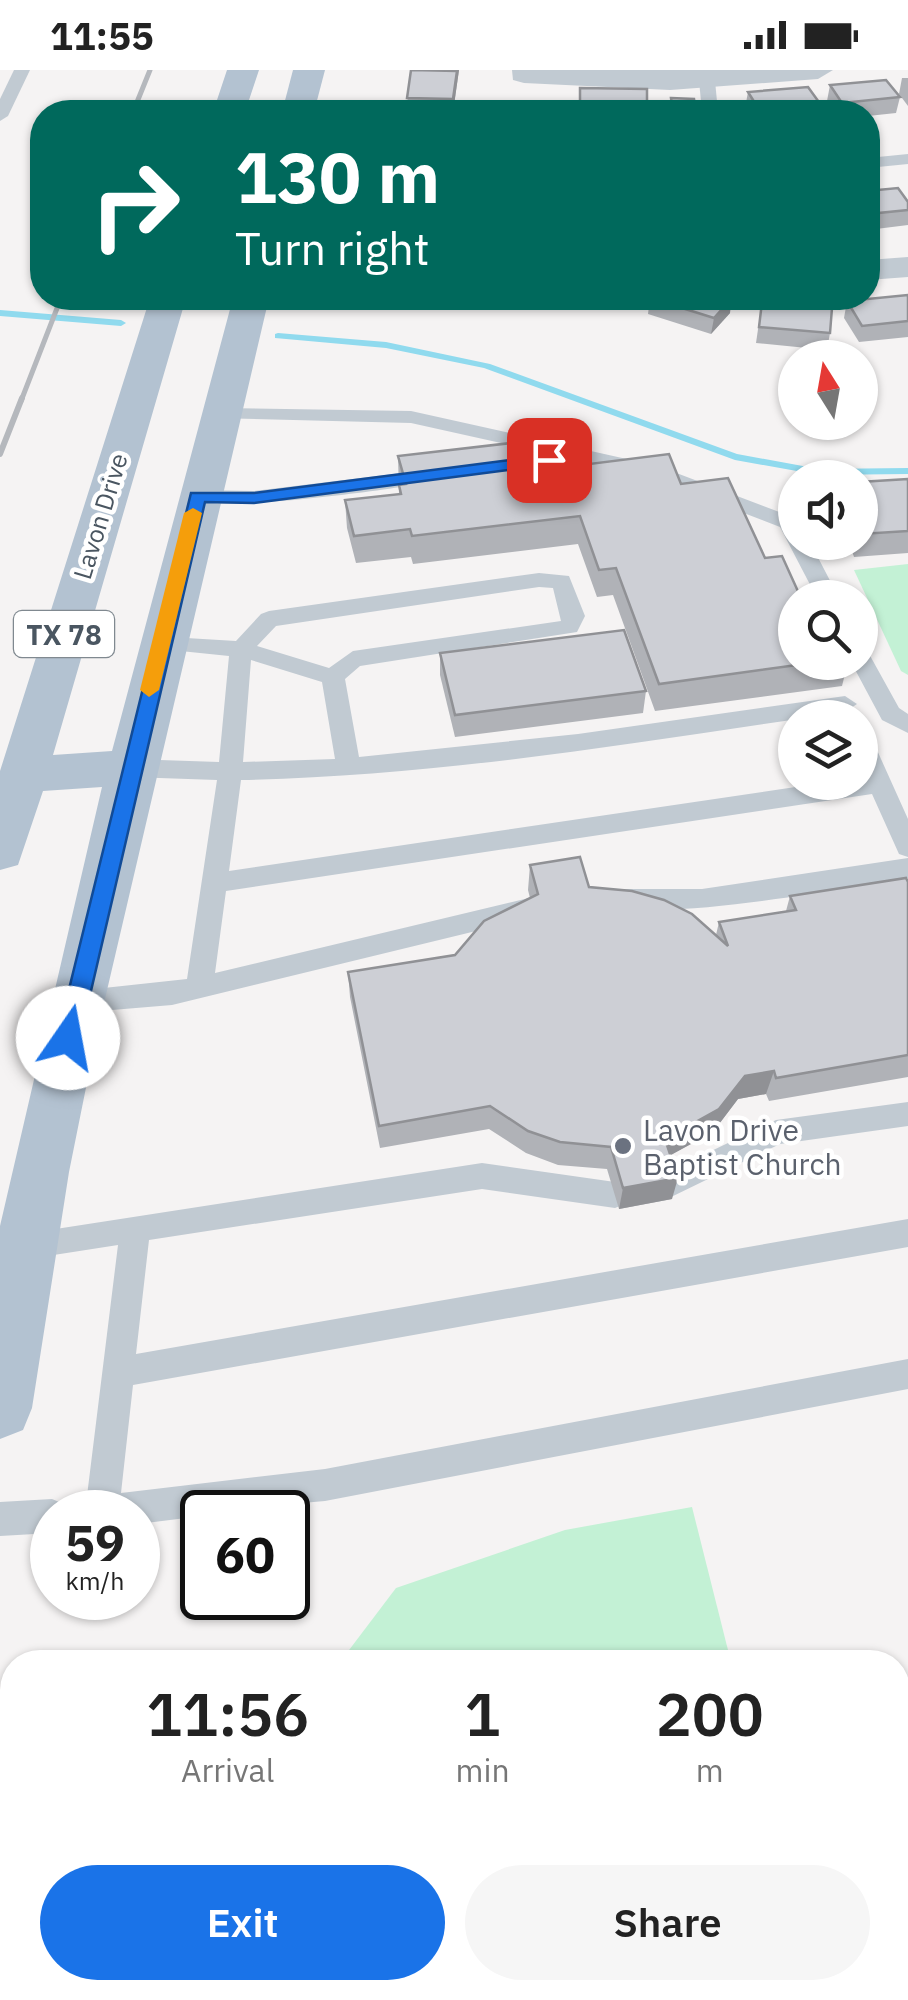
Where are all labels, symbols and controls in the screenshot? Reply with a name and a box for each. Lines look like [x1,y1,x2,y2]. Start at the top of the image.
text: 11:55 [50,11,154,60]
text: 130 m [235,131,440,222]
icon: right [70,140,200,270]
text: Turn right [235,219,430,277]
north arrow [778,340,878,440]
map controls [778,340,878,800]
pin [507,418,592,503]
icon: arrive [522,433,577,488]
street label: Lavon Drive [65,449,135,583]
button: sound [778,460,878,560]
button: search [778,580,878,680]
road number: TX 78 [14,611,114,657]
button: layers [778,700,878,800]
position arrow [16,986,120,1090]
place label: Lavon Drive Baptist Church [643,1110,842,1183]
marker: Lavon Drive Baptist Church [612,1135,634,1157]
speed limit sign: 60 [180,1490,310,1620]
text: 59 [65,1510,125,1575]
text: km/h [66,1564,124,1597]
text: 11:56 [146,1674,309,1753]
text: 1 [465,1674,501,1753]
text: 200 [656,1674,764,1753]
text: Arrival [181,1749,274,1791]
text: min [455,1749,510,1791]
text: m [696,1749,724,1791]
button: Exit [40,1865,445,1980]
button: Share [465,1865,870,1980]

